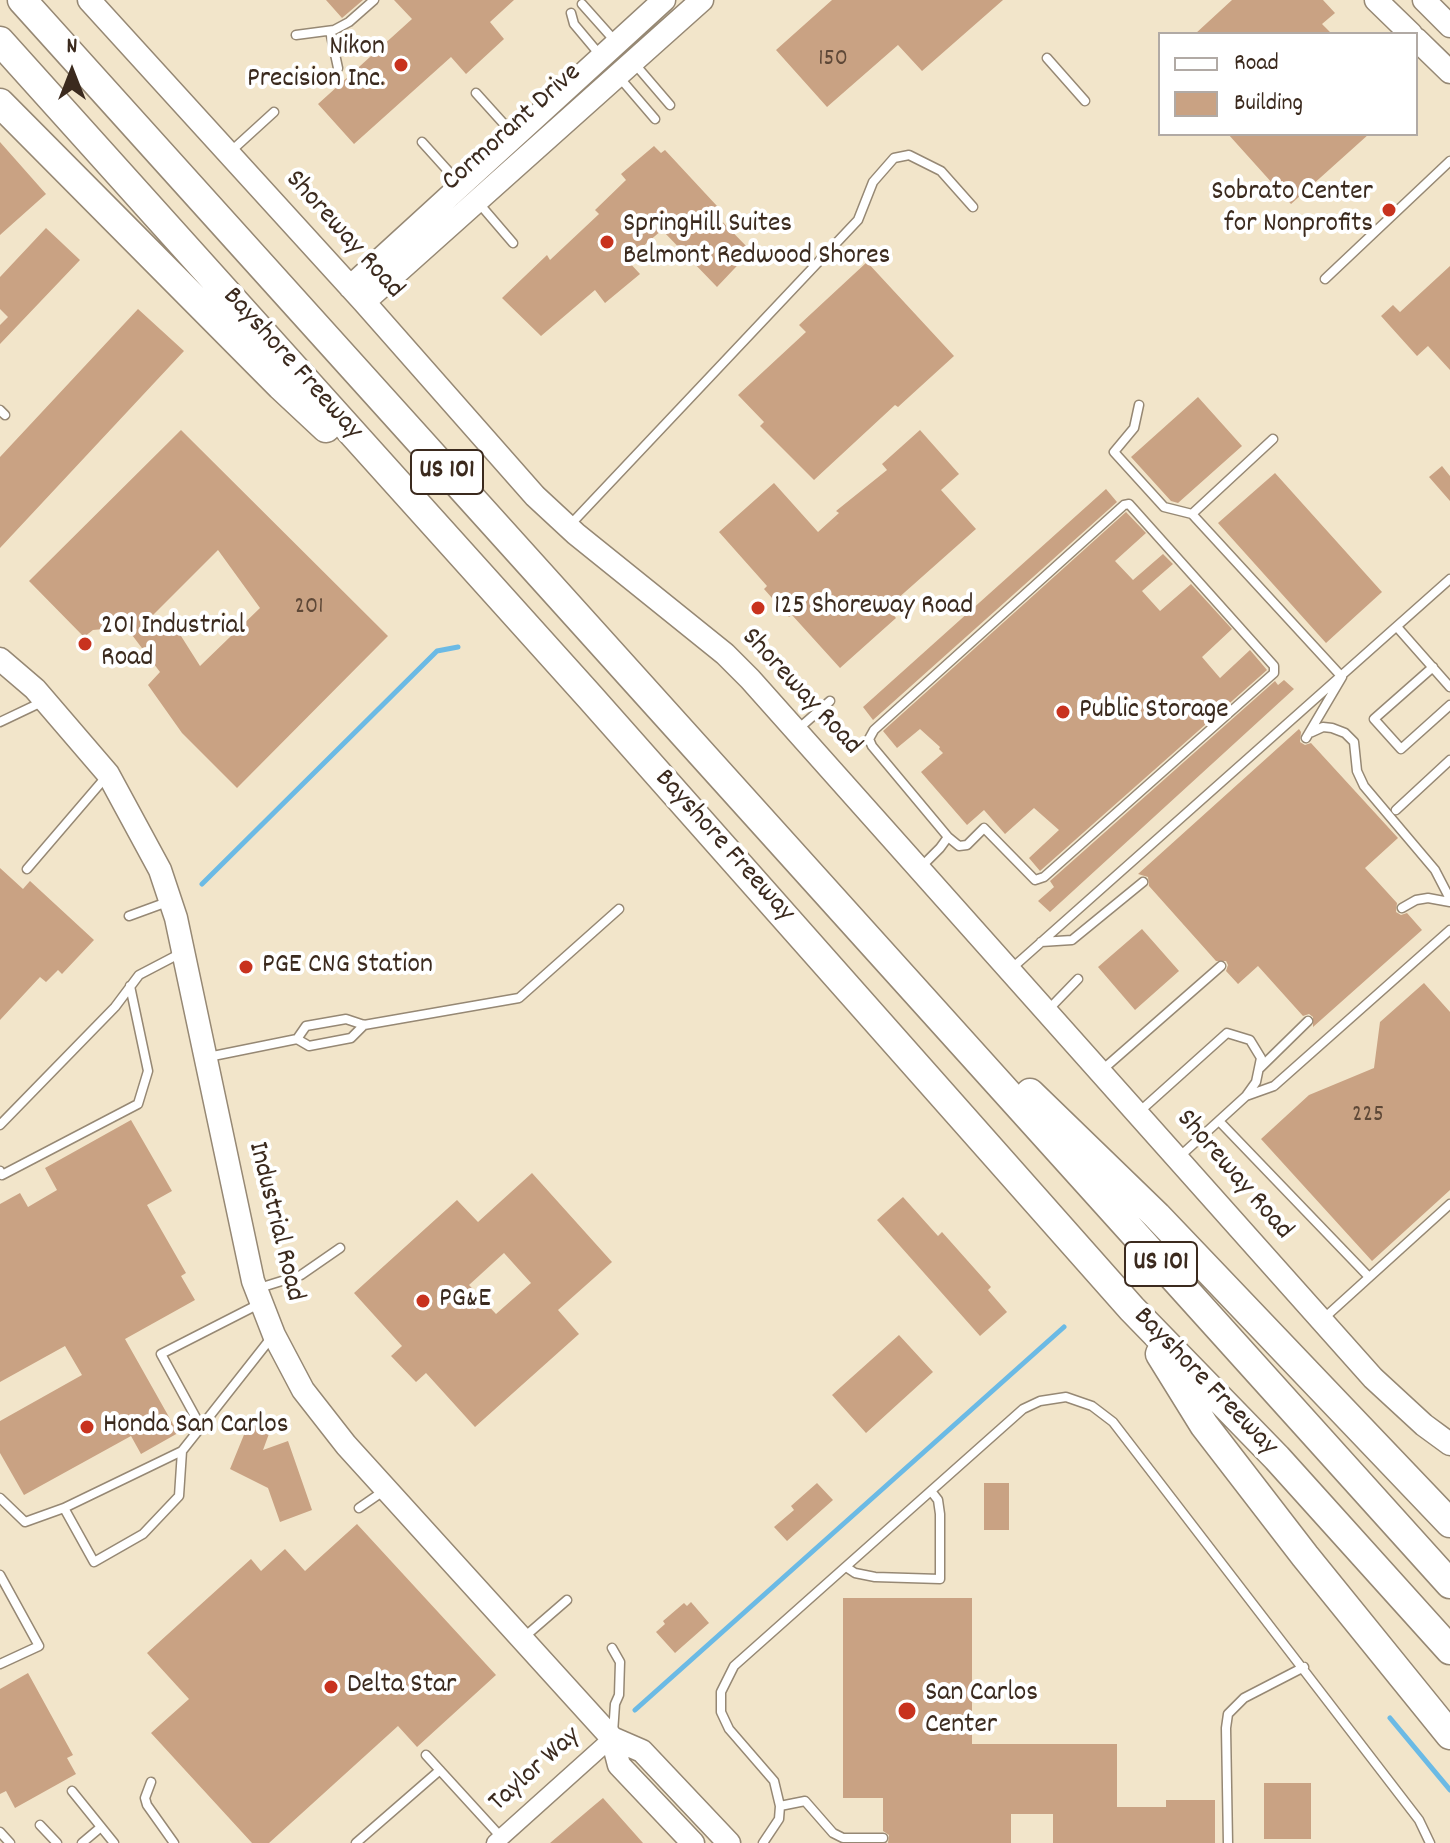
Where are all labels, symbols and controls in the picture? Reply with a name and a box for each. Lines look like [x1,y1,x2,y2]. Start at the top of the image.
north arrow [32,32,112,112]
text: N [67,32,77,63]
place label: Nikon Precision Inc. [247,32,385,98]
legend [1158,32,1418,136]
house number: 150 [818,47,848,75]
text: Road [1234,47,1279,81]
marker: Nikon Precision Inc. [392,56,410,74]
street label: Cormorant Drive [437,58,589,200]
text: Building [1234,87,1303,121]
street label: Shoreway Road [276,165,410,307]
place label: Sobrato Center for Nonprofits [1211,177,1373,243]
marker: Sobrato Center for Nonprofits [1380,201,1398,219]
place label: SpringHill Suites Belmont Redwood Shores [623,209,890,275]
marker: SpringHill Suites Belmont Redwood Shores [598,233,616,251]
street label: Bayshore Freeway [214,282,368,448]
road number: US 101 [411,450,483,494]
place label: 125 Shoreway Road [774,591,973,625]
house number: 201 [295,595,323,623]
marker: 125 Shoreway Road [749,599,767,617]
place label: 201 Industrial Road [101,611,245,677]
street label: Shoreway Road [733,622,867,764]
marker: 201 Industrial Road [76,635,94,653]
place label: Public Storage [1079,695,1229,729]
marker: Public Storage [1054,703,1072,721]
street label: Bayshore Freeway [646,764,800,930]
place label: PGE CNG Station [262,950,433,984]
marker: PGE CNG Station [237,958,255,976]
house number: 225 [1352,1103,1384,1131]
street label: Shoreway Road [1167,1104,1299,1248]
street label: Industrial Road [238,1139,310,1305]
road number: US 101 [1125,1242,1197,1286]
place label: PG&E [439,1284,491,1318]
marker: PG&E [414,1292,432,1310]
street label: Bayshore Freeway [1125,1302,1283,1464]
place label: Honda San Carlos [103,1410,288,1444]
marker: Honda San Carlos [78,1418,96,1436]
place label: Delta Star [347,1670,457,1704]
marker: Delta Star [322,1678,340,1696]
place label: San Carlos Center [925,1678,1038,1744]
marker: San Carlos Center [896,1700,918,1722]
street label: Taylor Way [483,1721,589,1821]

